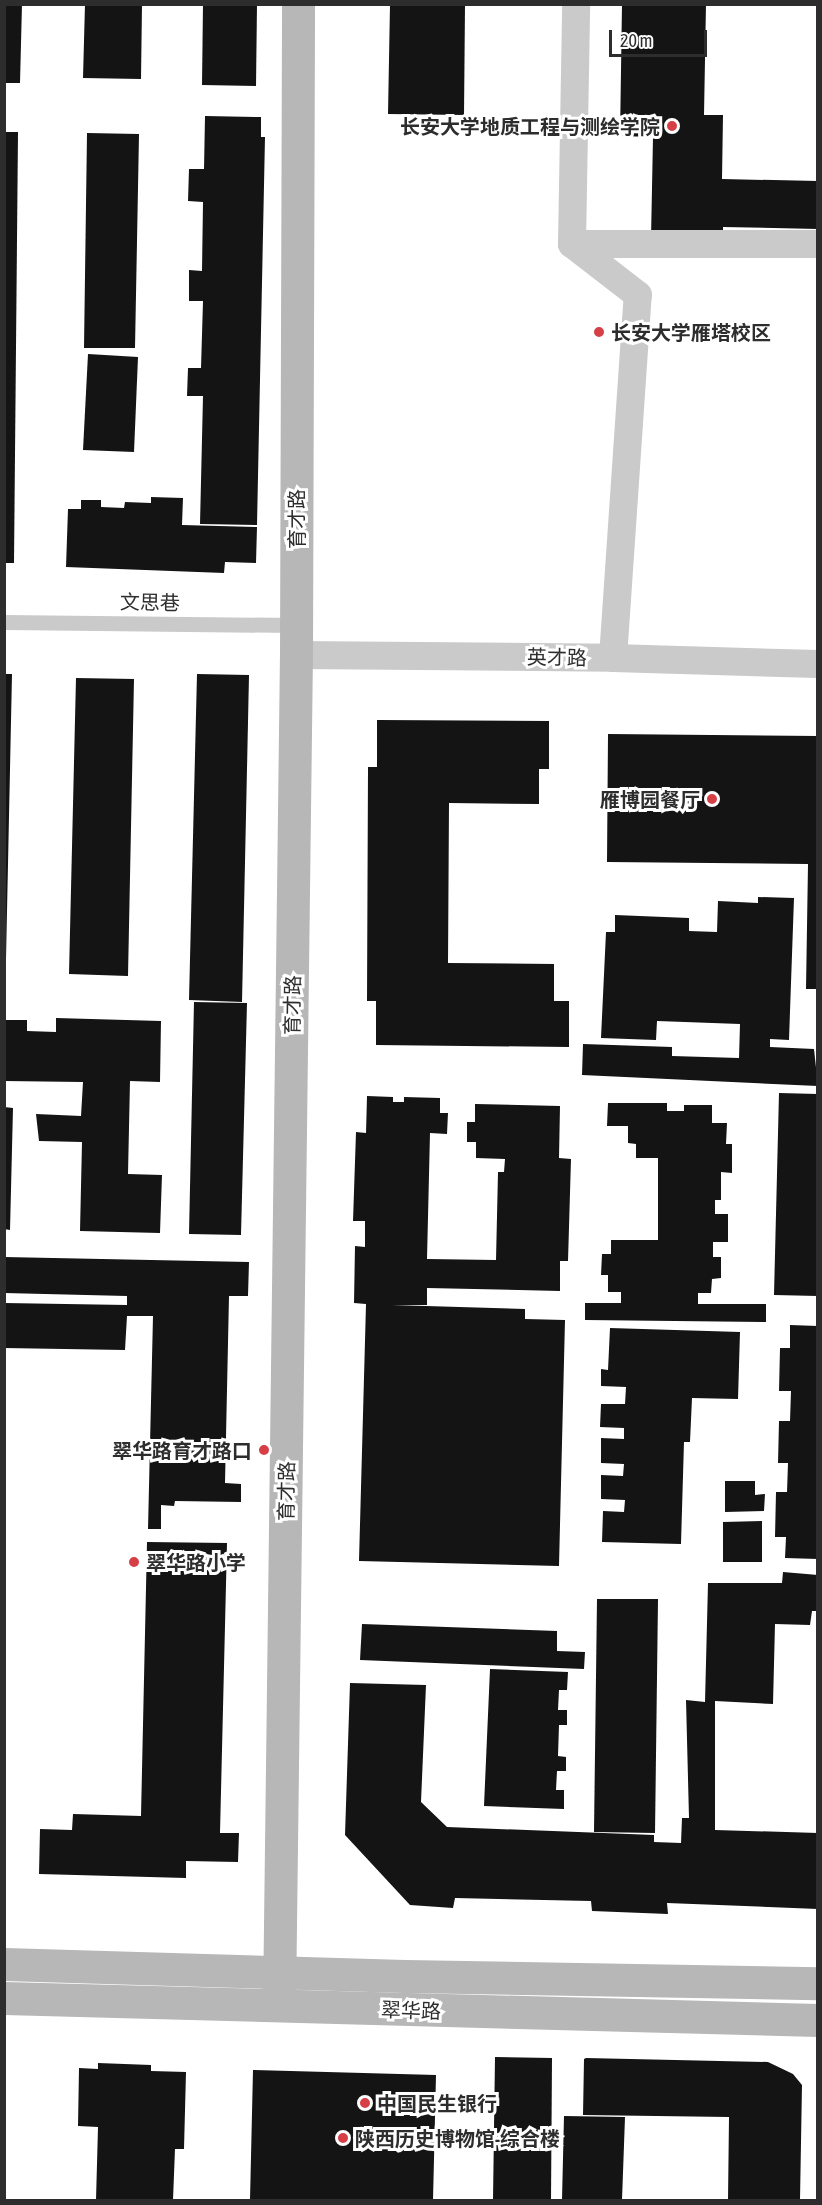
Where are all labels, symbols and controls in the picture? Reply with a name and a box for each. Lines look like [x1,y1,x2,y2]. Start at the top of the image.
scale bar [612,18,710,56]
text: 20 m [620,30,652,51]
place label: 长安大学地质工程与测绘学院 [400,114,660,138]
marker: 长安大学地质工程与测绘学院 [665,119,679,133]
place label: 长安大学雁塔校区 [611,320,771,344]
marker: 长安大学雁塔校区 [592,325,606,339]
street label: 育才路 [284,489,308,549]
street label: 文思巷 [120,589,180,615]
street label: 英才路 [527,644,587,670]
place label: 雁博园餐厅 [600,787,700,811]
marker: 雁博园餐厅 [705,792,719,806]
street label: 育才路 [279,975,305,1035]
place label: 翠华路育才路口 [112,1438,252,1462]
marker: 翠华路育才路口 [257,1443,271,1457]
street label: 育才路 [273,1461,299,1521]
place label: 翠华路小学 [146,1550,246,1574]
marker: 翠华路小学 [127,1555,141,1569]
street label: 翠华路 [381,1997,441,2023]
place label: 中国民生银行 [377,2091,497,2115]
marker: 中国民生银行 [358,2096,372,2110]
place label: 陕西历史博物馆-综合楼 [355,2126,560,2150]
marker: 陕西历史博物馆-综合楼 [336,2131,350,2145]

